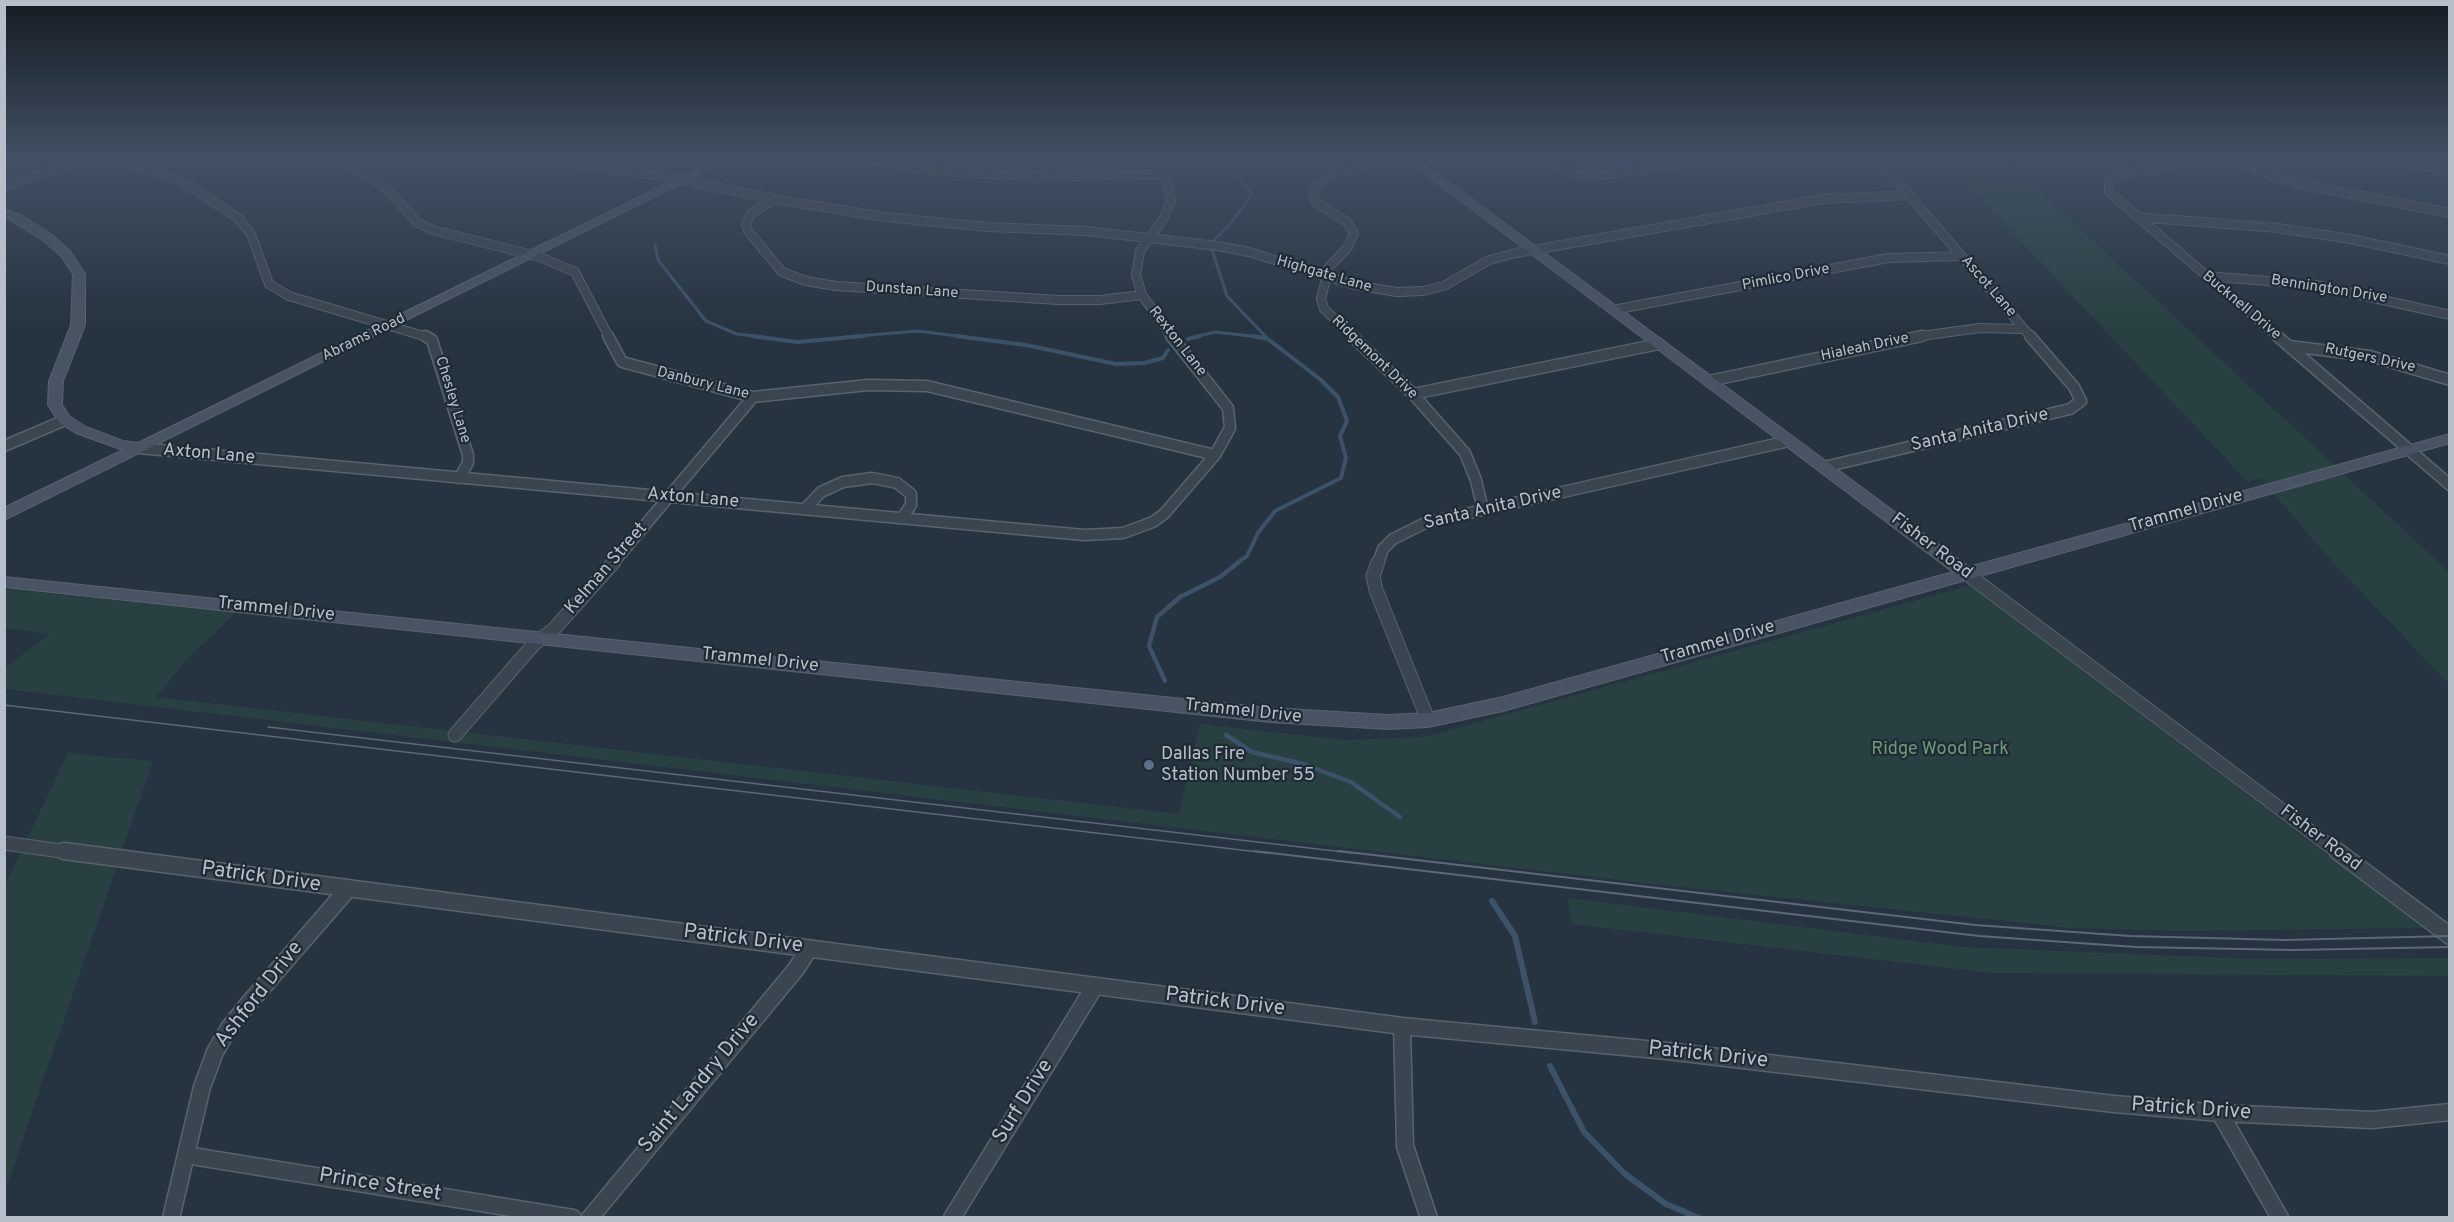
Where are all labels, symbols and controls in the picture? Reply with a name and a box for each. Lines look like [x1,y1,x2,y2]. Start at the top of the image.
street label: Highgate Lane [1274,253,1374,297]
street label: Ascot Lane [1957,253,2019,321]
street label: Pimlico Drive [1741,261,1831,295]
street label: Bucknell Drive [2198,268,2284,344]
street label: Bennington Drive [2270,272,2388,308]
street label: Dunstan Lane [865,279,959,303]
street label: Rexton Lane [1144,303,1210,381]
street label: Abrams Road [320,310,408,366]
street label: Ridgemont Drive [1327,312,1421,404]
street label: Hialeah Drive [1819,330,1911,366]
street label: Rutgers Drive [2323,341,2417,377]
street label: Chesley Lane [430,354,474,446]
street label: Danbury Lane [655,364,751,404]
street label: Santa Anita Drive [1909,405,2051,457]
street label: Axton Lane [162,440,256,470]
street label: Santa Anita Drive [1422,483,1564,535]
street label: Axton Lane [646,484,740,514]
street label: Trammel Drive [2127,485,2245,539]
street label: Fisher Road [1886,509,1976,585]
street label: Kelman Street [561,519,653,619]
street label: Trammel Drive [216,593,336,627]
street label: Trammel Drive [1659,616,1777,670]
street label: Trammel Drive [700,644,820,678]
street label: Trammel Drive [1183,695,1303,729]
park label: Ridge Wood Park [1871,739,2009,761]
place label: Dallas Fire Station Number 55 [1161,744,1315,786]
marker: Dallas Fire Station Number 55 [1142,758,1156,772]
street label: Fisher Road [2275,801,2365,877]
street label: Patrick Drive [200,857,322,899]
street label: Patrick Drive [682,920,804,960]
street label: Ashford Drive [211,937,309,1053]
street label: Patrick Drive [1164,983,1286,1023]
street label: Saint Landry Drive [634,1009,766,1159]
street label: Patrick Drive [1647,1037,1769,1075]
street label: Surf Drive [988,1055,1060,1149]
street label: Patrick Drive [2130,1093,2252,1127]
street label: Prince Street [317,1164,443,1208]

